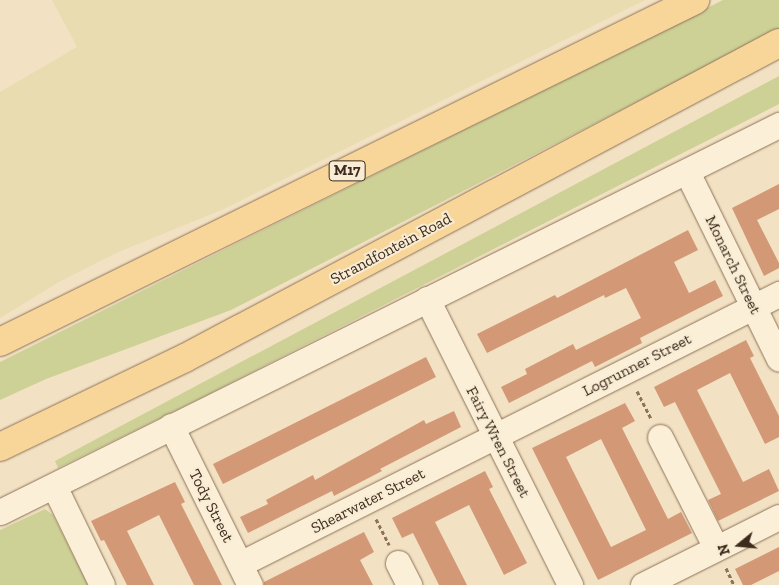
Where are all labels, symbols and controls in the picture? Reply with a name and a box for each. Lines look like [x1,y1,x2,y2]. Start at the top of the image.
road number: M17 [328,158,366,184]
street label: Strandfontein Road [327,209,455,289]
street label: Monarch Street [701,212,765,318]
street label: Logrunner Street [579,329,695,401]
street label: Fairy Wren Street [462,383,534,501]
street label: Shearwater Street [308,464,428,538]
street label: Tody Street [184,466,238,546]
north arrow [714,520,764,570]
text: N [714,542,734,557]

